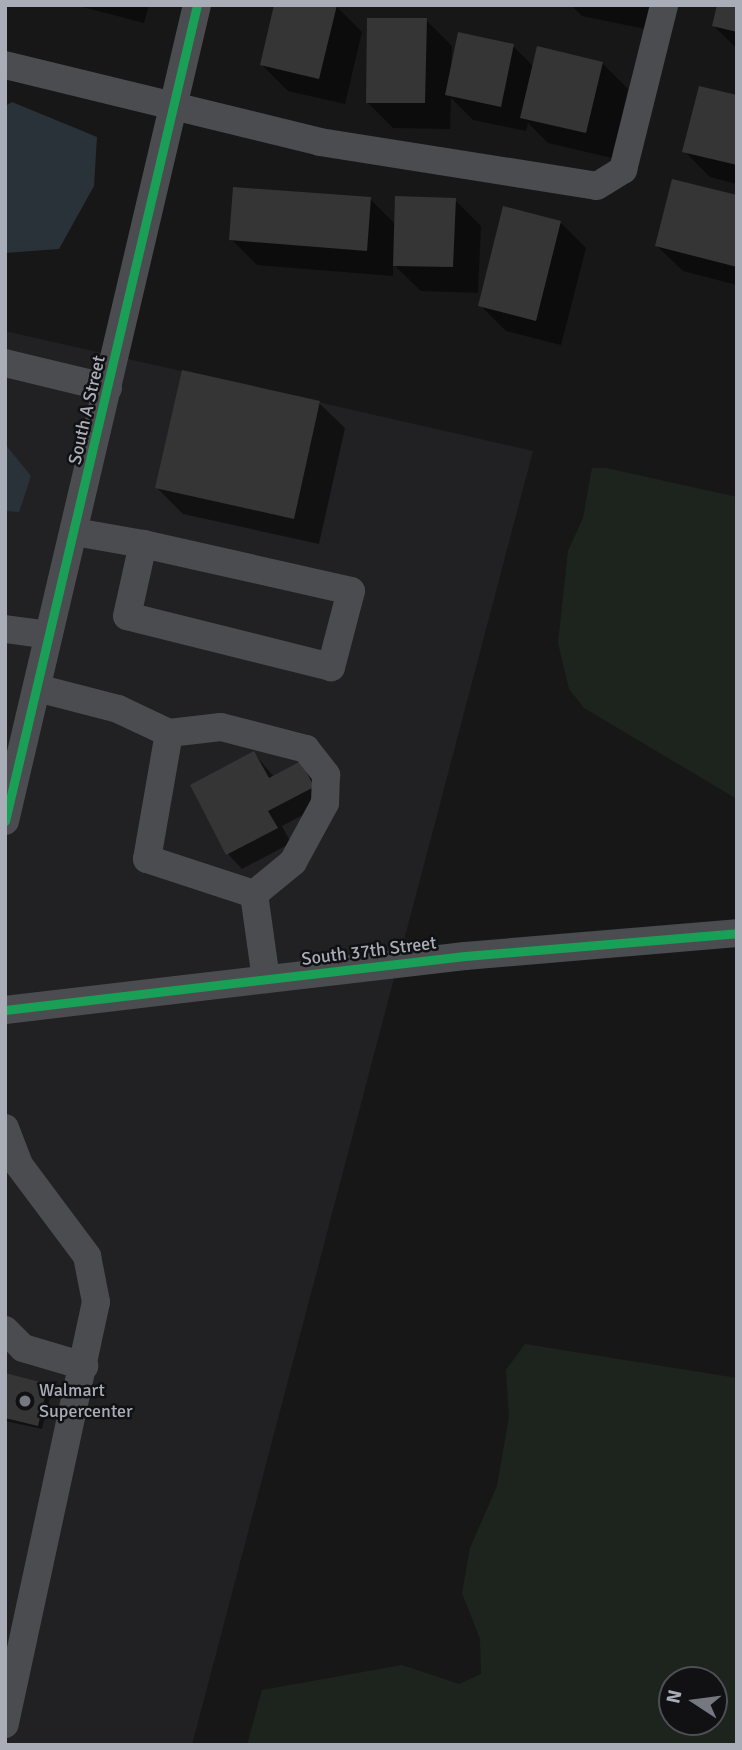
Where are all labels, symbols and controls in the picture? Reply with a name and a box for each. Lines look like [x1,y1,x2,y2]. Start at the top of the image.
street label: South A Street [64,353,110,467]
street label: South 37th Street [300,932,438,970]
place label: Walmart Supercenter [39,1380,133,1422]
marker: Walmart Supercenter [17,1393,33,1409]
north arrow [658,1666,728,1736]
text: N [661,1688,688,1706]

